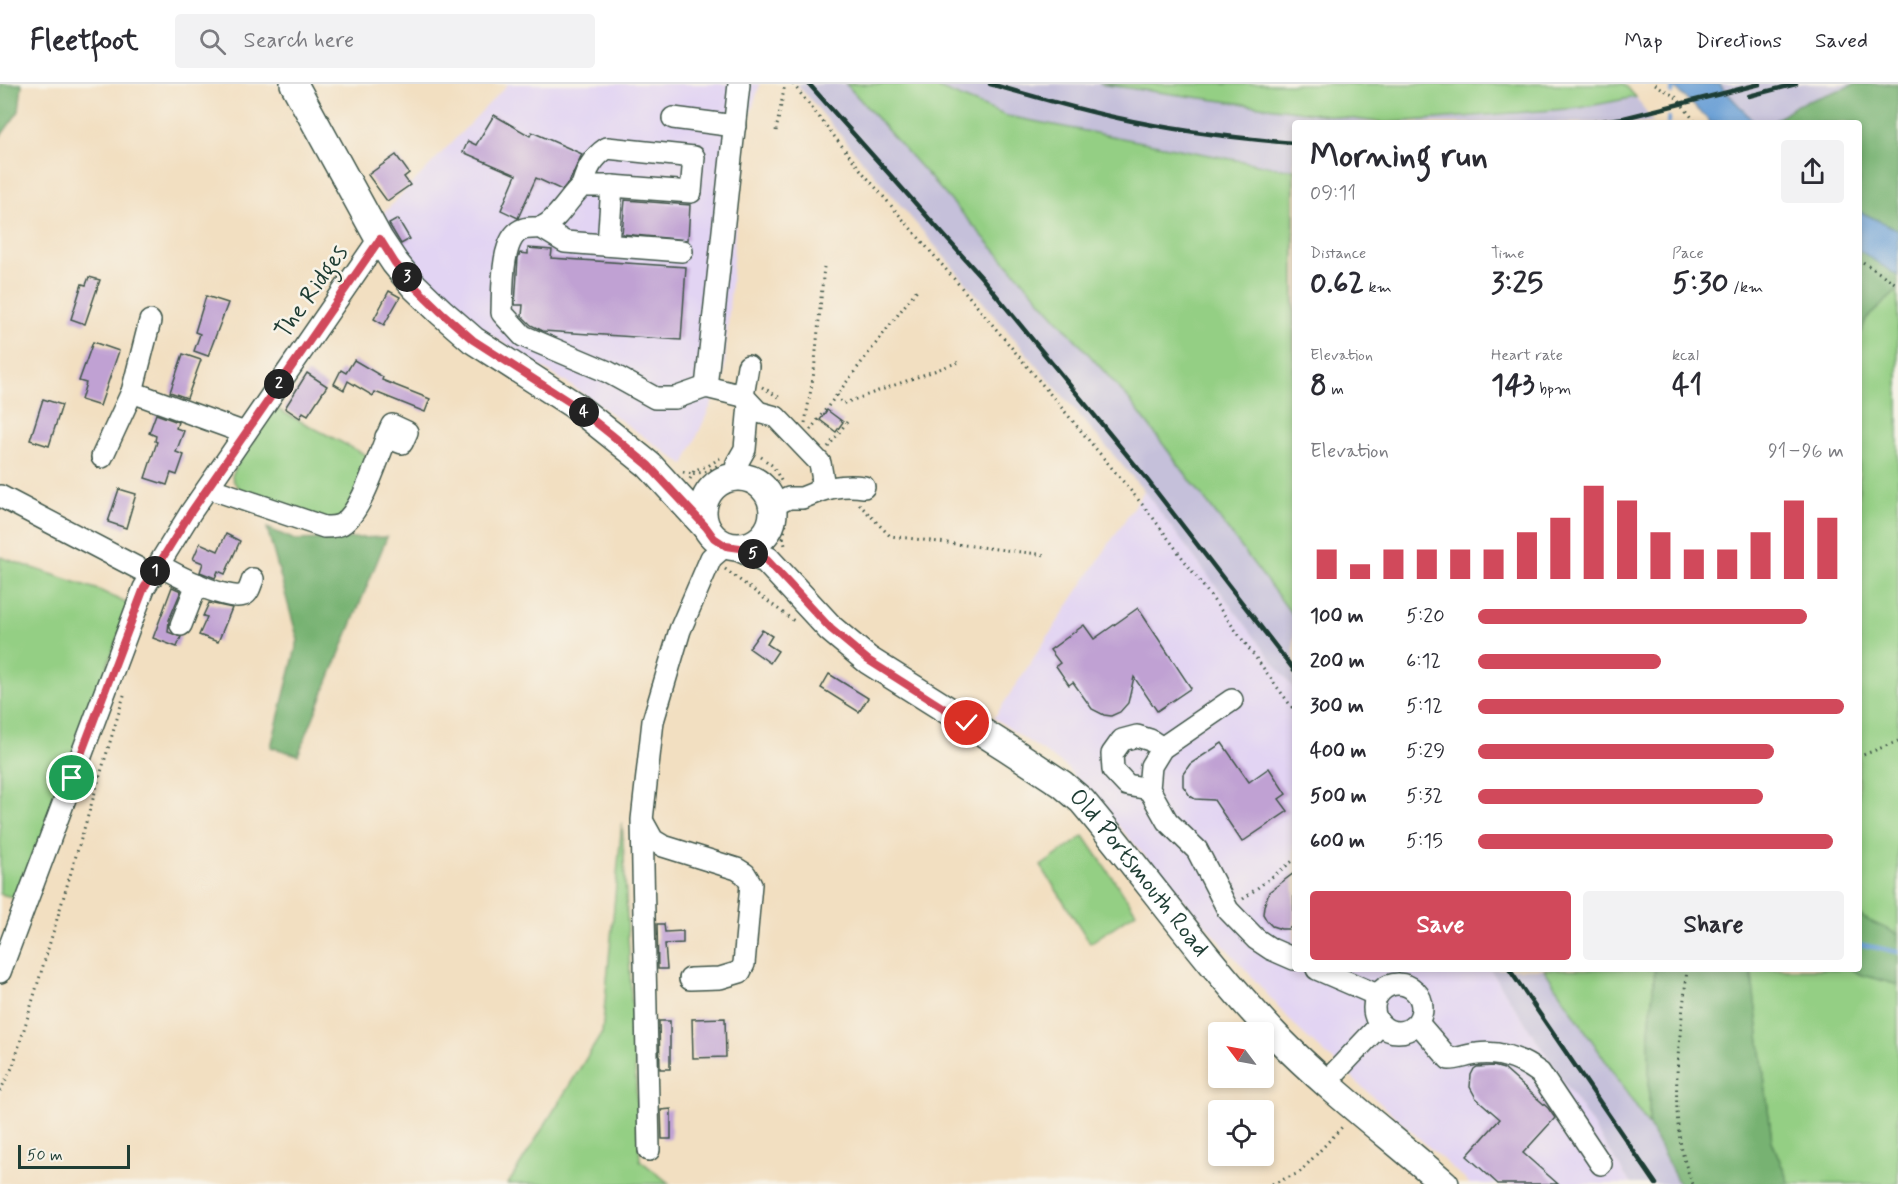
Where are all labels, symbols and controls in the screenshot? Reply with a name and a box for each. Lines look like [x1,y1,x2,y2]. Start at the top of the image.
search box [175,14,595,68]
text: Fleetfoot [30,23,139,60]
icon: search [196,25,229,58]
text: Search here [244,27,354,55]
text: Map [1624,27,1663,55]
text: Directions [1696,27,1782,55]
text: Saved [1815,27,1868,55]
text: Morning run [1310,135,1488,179]
button: share [1781,140,1844,203]
text: 09:11 [1310,180,1356,207]
street label: The Ridges [268,239,358,347]
text: Distance [1310,243,1366,264]
text: Time [1491,243,1525,264]
text: Pace [1672,243,1704,264]
pin: 3 [392,262,422,292]
text: 0.62 [1310,264,1364,303]
text: 3:25 [1491,264,1543,303]
text: 5:30 [1672,264,1729,303]
text: 3 [403,266,411,287]
text: km [1364,277,1392,298]
text: /km [1729,277,1763,298]
text: Elevation [1310,345,1373,366]
text: Heart rate [1491,345,1563,366]
text: kcal [1672,345,1699,366]
text: 8 [1310,366,1327,405]
text: 143 [1491,366,1535,405]
text: 41 [1672,366,1702,405]
pin: 2 [264,369,294,399]
text: 2 [275,373,283,394]
text: m [1327,379,1344,400]
text: bpm [1535,379,1571,400]
pin: 4 [569,397,599,427]
text: 4 [579,401,589,422]
text: Elevation [1310,438,1389,465]
text: 91–96 m [1768,438,1844,465]
pin: 5 [738,539,768,569]
text: 5 [748,543,758,564]
pin: 1 [140,556,170,586]
text: 1 [151,560,159,581]
text: 100 m [1310,603,1364,630]
text: 5:20 [1406,603,1445,630]
text: 200 m [1310,648,1365,675]
text: 6:12 [1406,648,1441,675]
text: 300 m [1310,693,1364,720]
text: 5:12 [1406,693,1443,720]
pin [941,697,992,748]
icon: check [950,706,983,739]
text: 400 m [1310,738,1366,765]
text: 5:29 [1406,738,1445,765]
pin [46,752,97,803]
icon: arrive [55,761,88,794]
street label: Old Portsmouth Road [1063,781,1216,963]
text: 500 m [1310,783,1367,810]
text: 5:32 [1406,783,1443,810]
text: 600 m [1310,828,1365,855]
text: 5:15 [1406,828,1443,855]
button: Save [1310,891,1571,960]
button: Share [1583,891,1844,960]
north arrow [1208,1022,1274,1088]
map controls [1208,1022,1274,1166]
button: locate [1208,1100,1274,1166]
scale bar [18,1142,130,1170]
text: 50 m [27,1145,63,1166]

